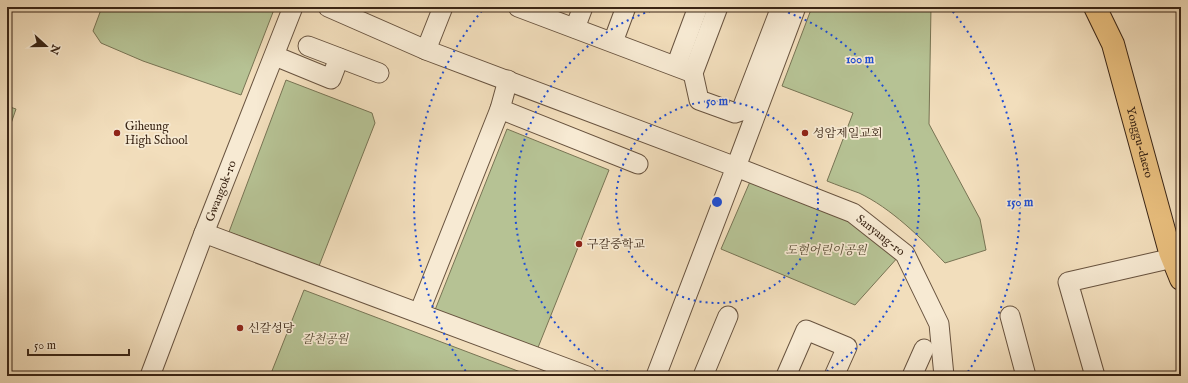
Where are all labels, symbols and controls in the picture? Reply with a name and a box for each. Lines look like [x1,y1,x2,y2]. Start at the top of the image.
north arrow [26,26,66,66]
text: N [46,41,63,57]
text: 100 m [846,52,875,67]
text: 50 m [706,94,729,109]
street label: Yonggu-daero [1123,105,1157,180]
place label: Giheung High School [125,119,189,148]
place label: 성암제일교회 [813,126,883,141]
marker: Giheung High School [112,128,122,138]
marker: 성암제일교회 [800,128,810,138]
street label: Gwangok-ro [202,158,240,224]
centre of rings [710,195,724,209]
text: 150 m [1007,195,1034,210]
street label: Sanyang-ro [853,211,909,259]
place label: 구갈중학교 [587,237,645,252]
marker: 구갈중학교 [574,239,584,249]
park label: 도현어린이공원 [785,243,868,258]
place label: 신갈성당 [248,321,295,336]
marker: 신갈성당 [235,323,245,333]
scale bar [28,331,129,357]
park label: 갈천공원 [302,332,350,347]
text: 50 m [34,338,56,353]

